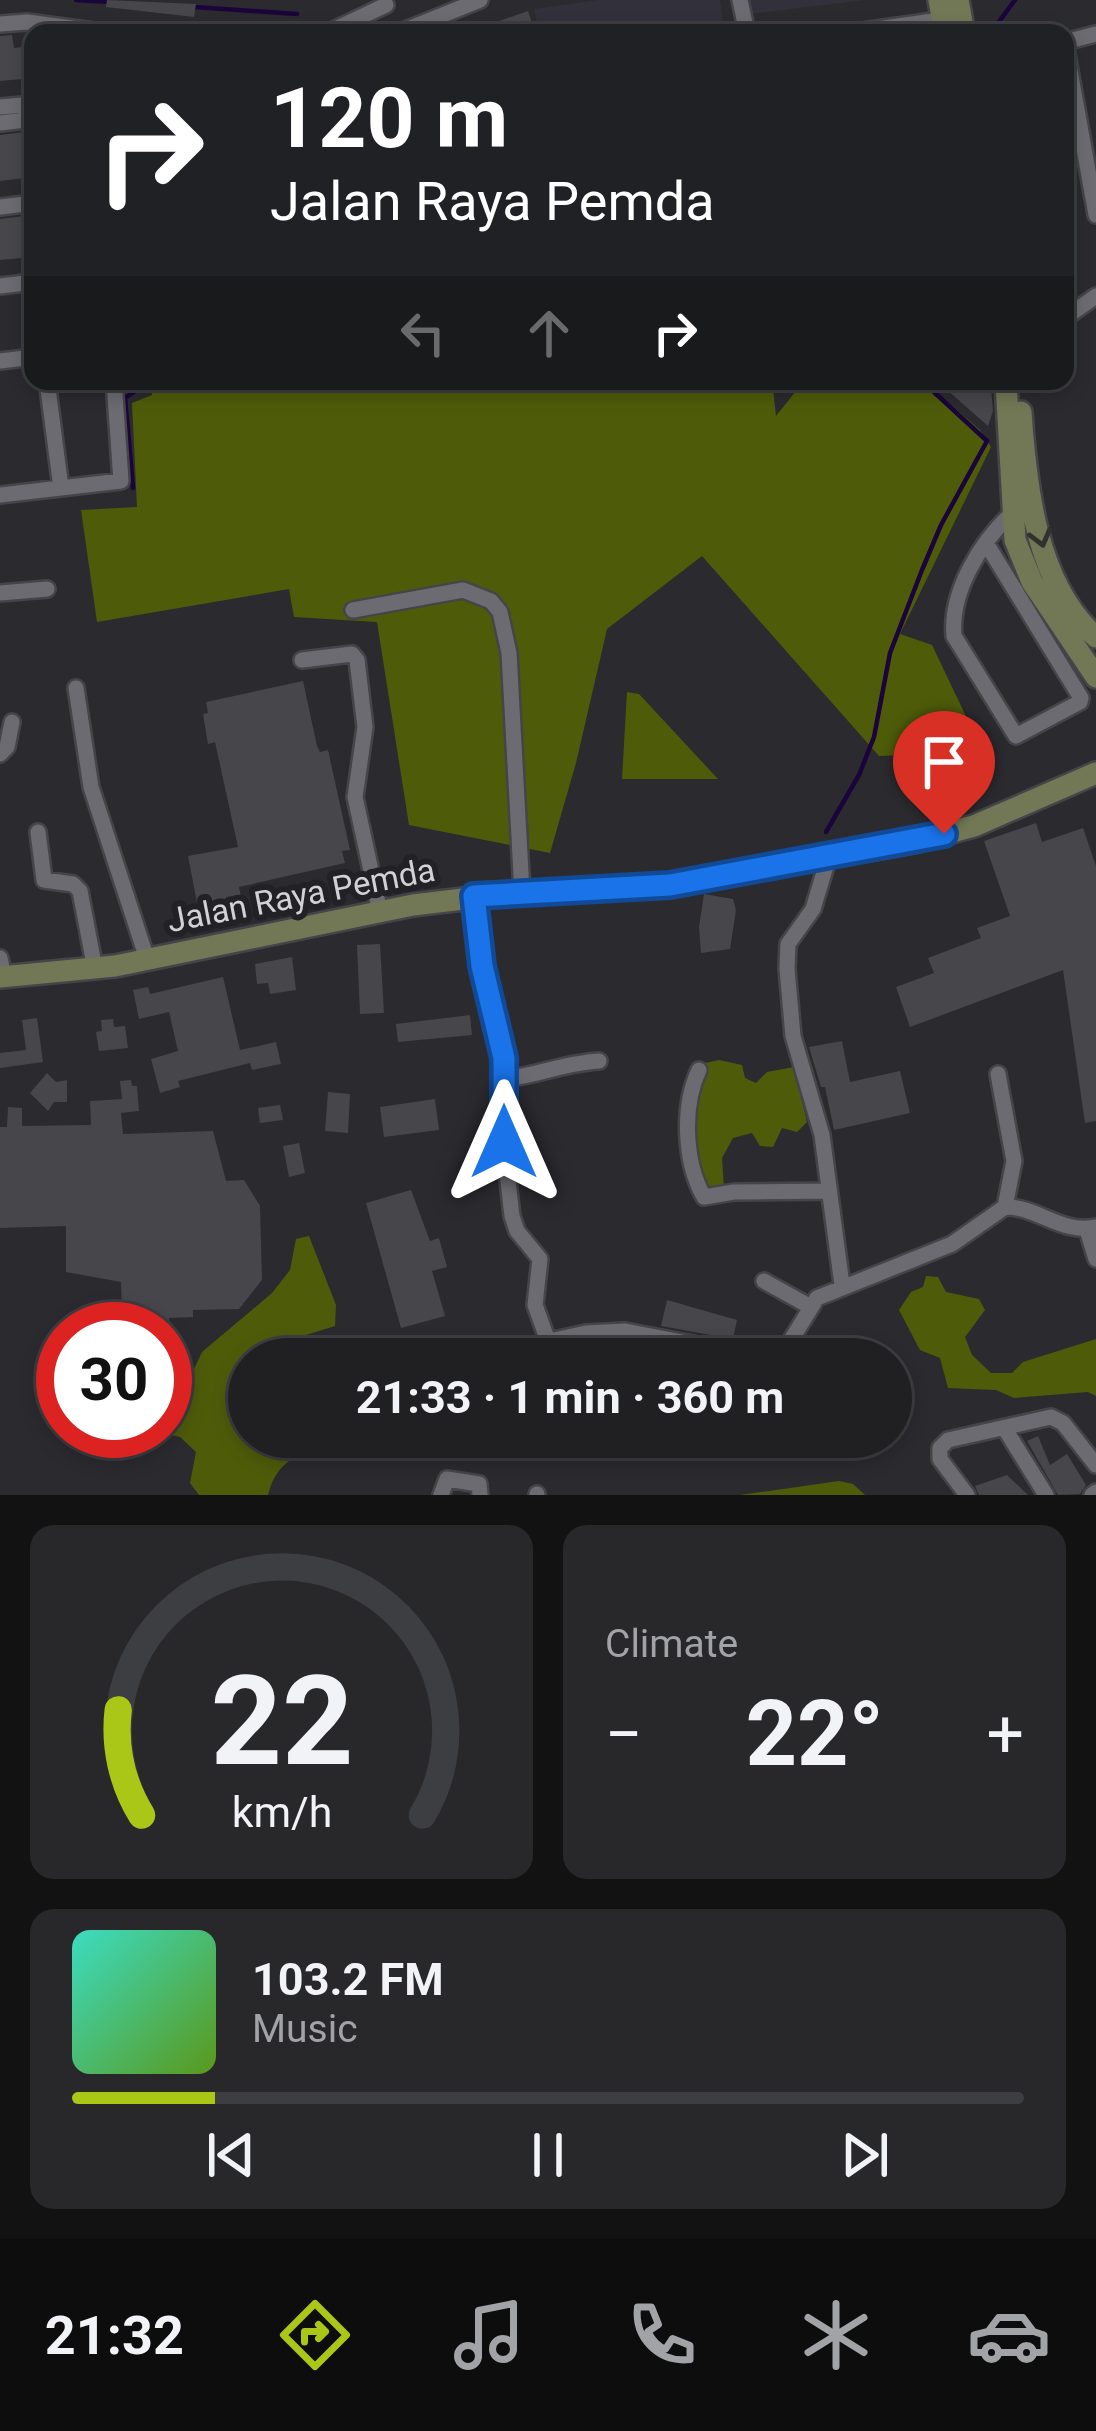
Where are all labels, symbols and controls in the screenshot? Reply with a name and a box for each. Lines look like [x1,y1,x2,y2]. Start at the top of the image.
text: 120 m [270,69,508,168]
icon: right [72,72,228,228]
text: Jalan Raya Pemda [270,170,715,233]
icon: left [390,300,456,366]
icon: ahead [516,300,582,366]
icon: right [642,300,708,366]
one-way arrow [1026,527,1051,548]
pin [893,711,995,834]
icon: arrive [911,729,977,795]
street label: Jalan Raya Pemda [164,850,438,940]
position arrow [441,1079,567,1205]
speed limit sign: 30 [36,1302,192,1458]
text: 21:33 · 1 min · 360 m [356,1371,784,1424]
text: Climate [605,1621,738,1667]
text: 22 [210,1648,353,1794]
text: 22° [745,1682,884,1787]
text: − [605,1696,643,1773]
text: + [987,1696,1024,1773]
text: km/h [231,1787,332,1837]
text: 103.2 FM [252,1953,444,2006]
text: Music [252,2006,358,2052]
icon: previous [198,2122,264,2188]
icon: pause [515,2122,581,2188]
icon: next [832,2122,898,2188]
icon: directions [273,2293,357,2377]
icon: music [447,2293,531,2377]
icon: phone [620,2293,704,2377]
icon: climate [794,2293,878,2377]
icon: car [967,2293,1051,2377]
text: 21:32 [45,2304,184,2367]

